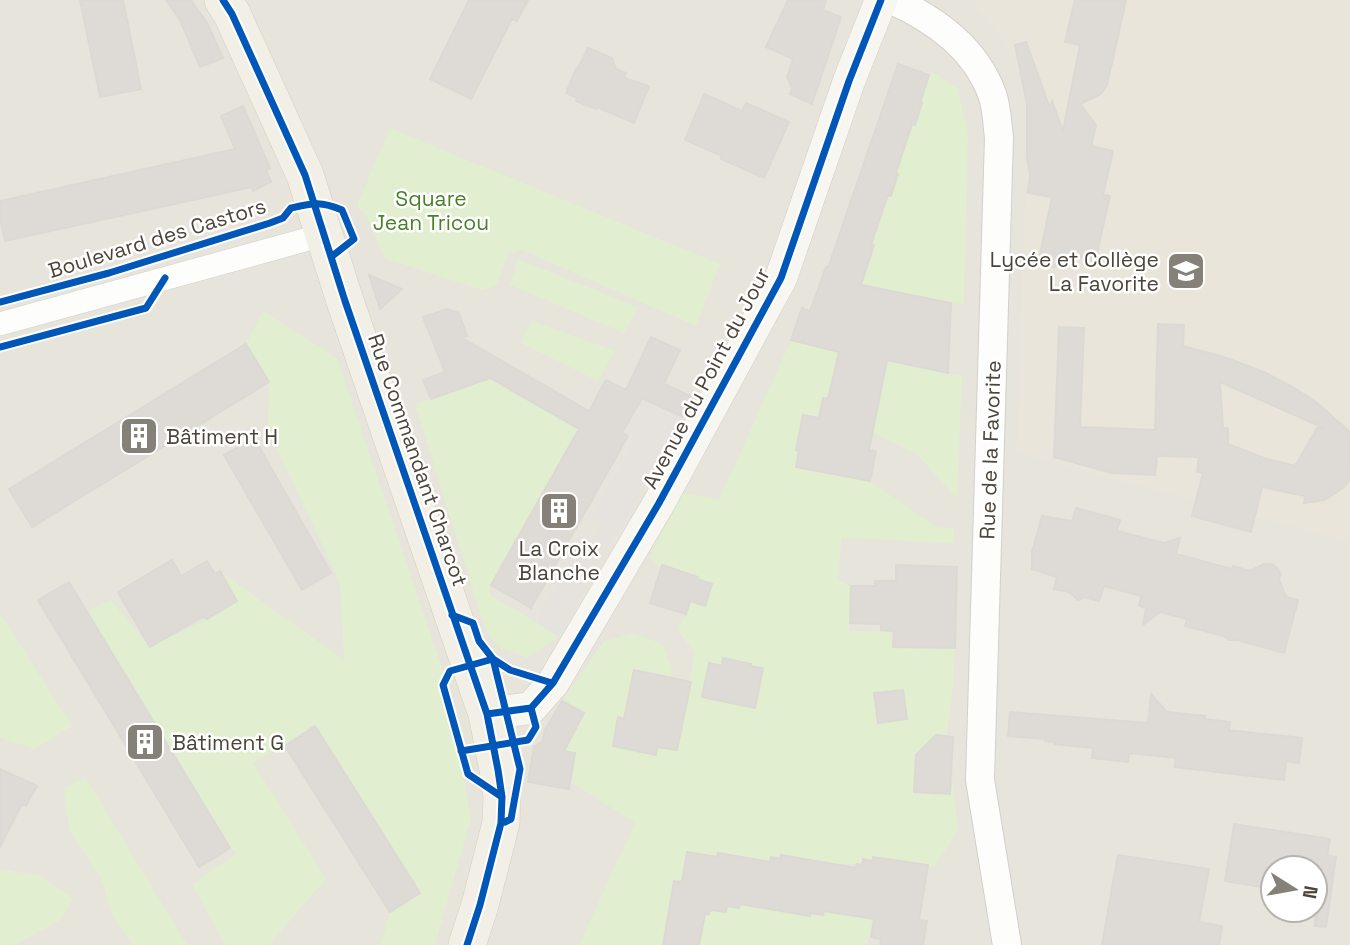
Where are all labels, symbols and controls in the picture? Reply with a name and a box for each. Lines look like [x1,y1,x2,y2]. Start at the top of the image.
park label: Square Jean Tricou [373,185,489,236]
street label: Boulevard des Castors [45,192,269,284]
place label: Lycée et Collège La Favorite [990,246,1159,297]
school or university icon: Lycée et Collège La Favorite [1165,250,1207,292]
street label: Avenue du Point du Jour [636,263,776,493]
street label: Rue Commandant Charcot [362,330,474,590]
street label: Rue de la Favorite [973,360,1007,540]
building icon: Bâtiment H [118,415,160,457]
place label: Bâtiment H [166,423,278,450]
building icon: La Croix Blanche [538,490,580,532]
place label: La Croix Blanche [518,535,600,586]
building icon: Bâtiment G [124,721,166,763]
place label: Bâtiment G [172,729,284,756]
north arrow [1259,854,1329,924]
text: N [1297,884,1324,901]

